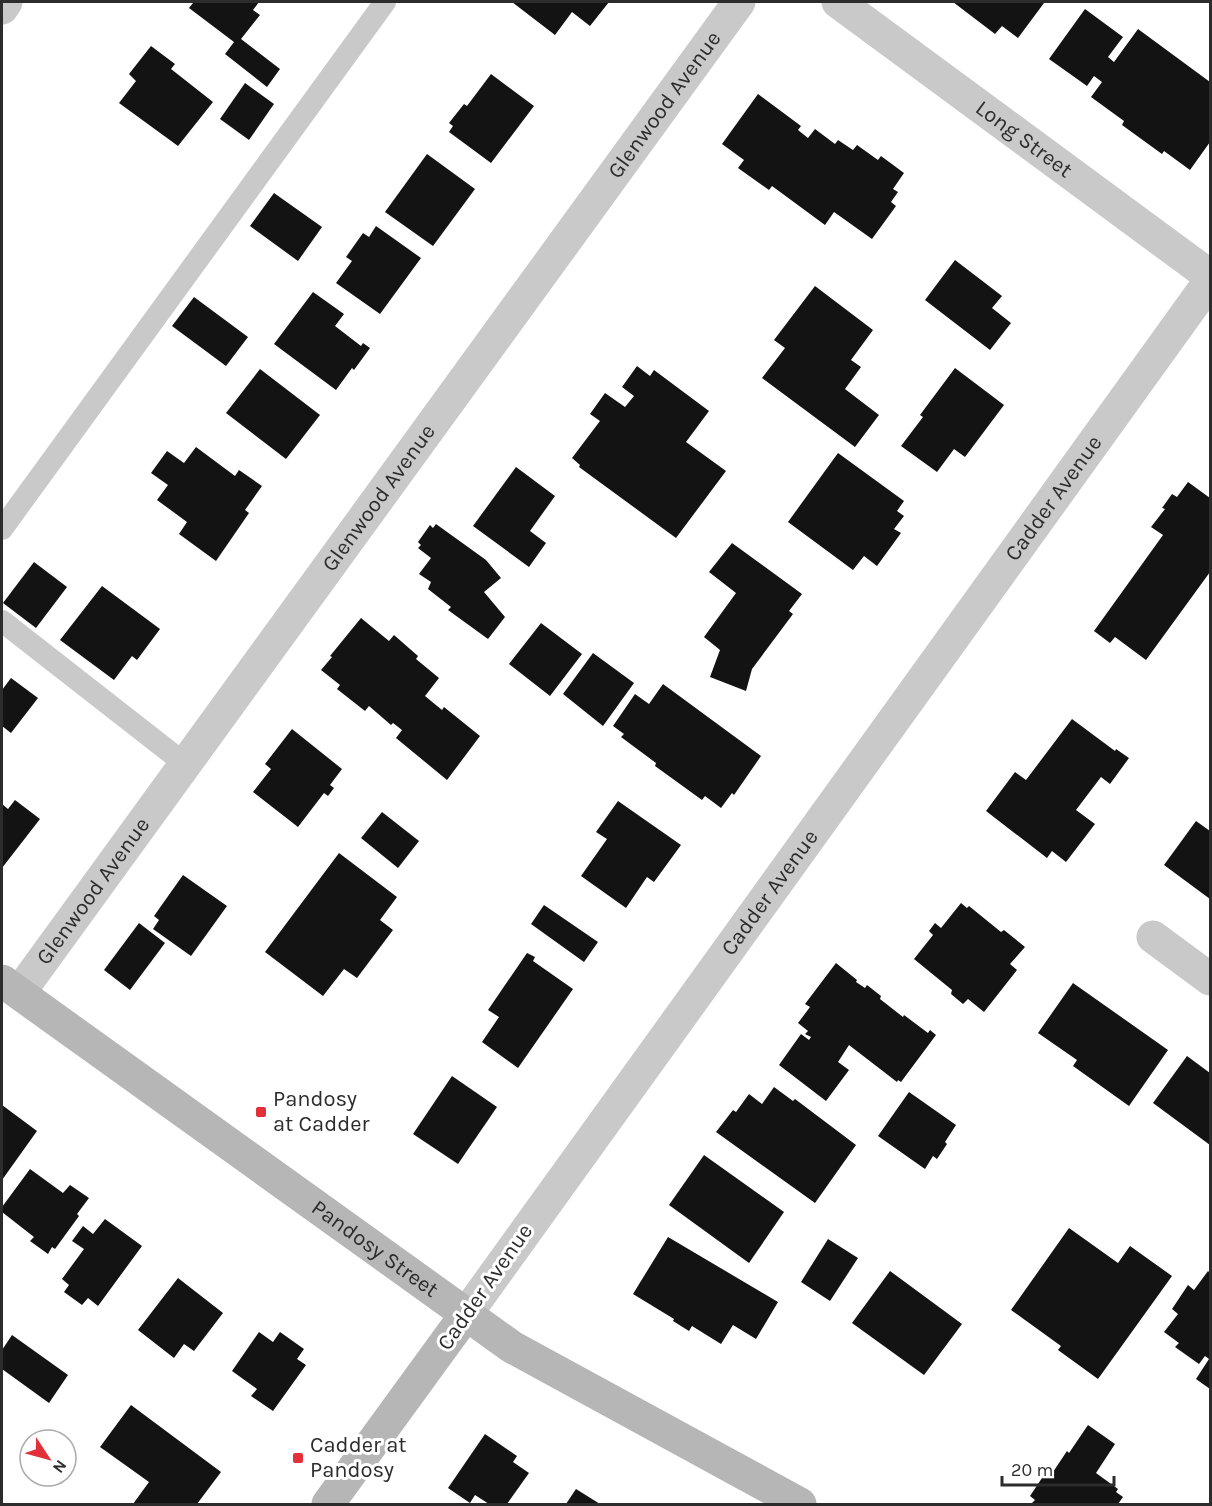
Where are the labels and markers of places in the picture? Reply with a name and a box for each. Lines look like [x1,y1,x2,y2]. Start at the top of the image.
place label: Pandosy at Cadder [273,1086,370,1137]
marker: Pandosy at Cadder [254,1105,268,1119]
place label: Cadder at Pandosy [310,1432,407,1483]
marker: Cadder at Pandosy [291,1451,305,1465]

